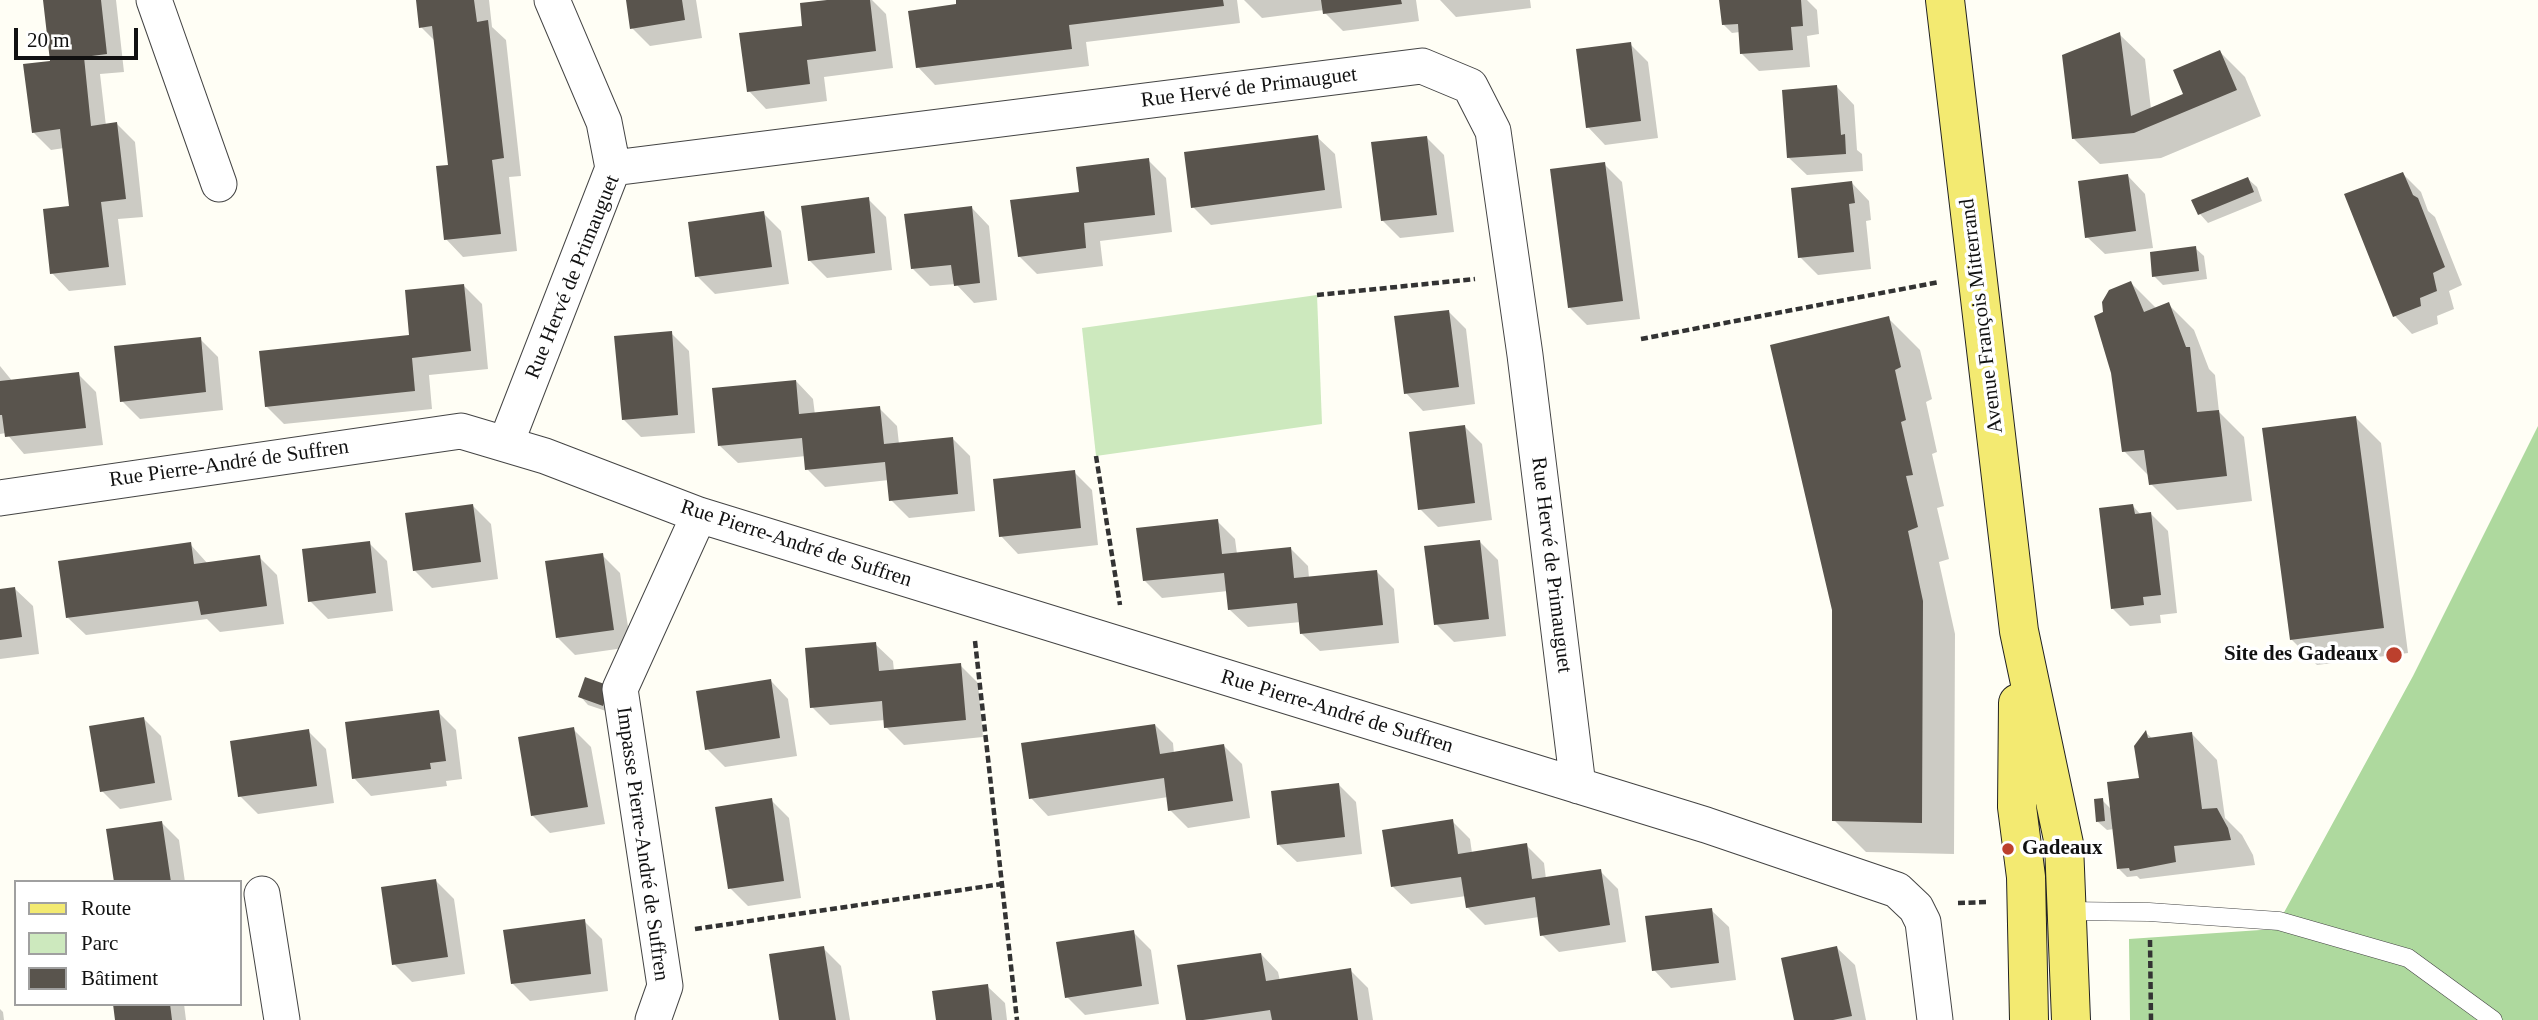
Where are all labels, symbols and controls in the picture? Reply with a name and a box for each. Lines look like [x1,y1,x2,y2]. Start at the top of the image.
scale bar [18,14,142,58]
text: 20 m [27,28,70,52]
street label: Rue Hervé de Primauguet [1140,62,1358,114]
street label: Rue Hervé de Primauguet [521,171,625,383]
street label: Avenue François Mitterrand [1955,197,2009,435]
street label: Rue Pierre-André de Suffren [108,435,350,493]
street label: Rue Hervé de Primauguet [1525,456,1577,674]
street label: Rue Pierre-André de Suffren [677,495,915,593]
place label: Site des Gadeaux [2224,642,2378,668]
marker: Site des Gadeaux [2384,645,2404,665]
street label: Rue Pierre-André de Suffren [1218,665,1456,759]
street label: Impasse Pierre-André de Suffren [610,705,674,983]
place label: Gadeaux [2022,836,2103,862]
marker: Gadeaux [2000,841,2016,857]
legend [14,880,242,1006]
text: Route [81,896,131,920]
text: Parc [81,931,118,955]
text: Bâtiment [81,966,158,990]

